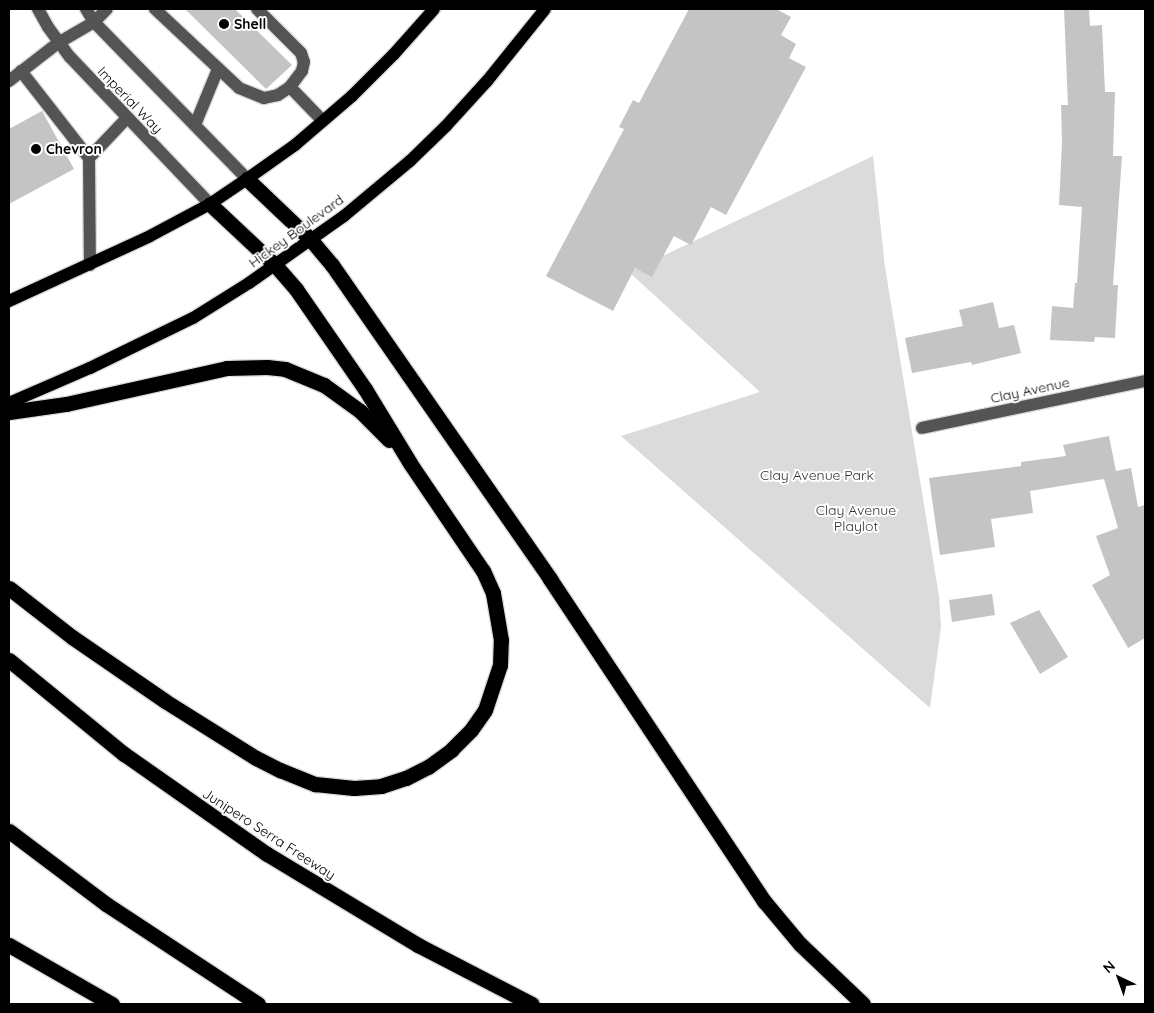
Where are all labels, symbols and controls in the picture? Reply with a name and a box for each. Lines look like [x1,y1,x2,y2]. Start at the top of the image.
place label: Shell [234,16,266,32]
marker: Shell [218,18,230,30]
street label: Imperial Way [94,63,166,137]
place label: Chevron [46,141,102,157]
marker: Chevron [30,143,42,155]
street label: Hickey Boulevard [245,191,347,271]
street label: Clay Avenue [989,373,1071,407]
park label: Clay Avenue Park [760,467,874,483]
park label: Clay Avenue Playlot [816,502,896,534]
street label: Junipero Serra Freeway [199,785,339,883]
north arrow [1094,953,1144,1003]
text: N [1099,957,1119,977]

